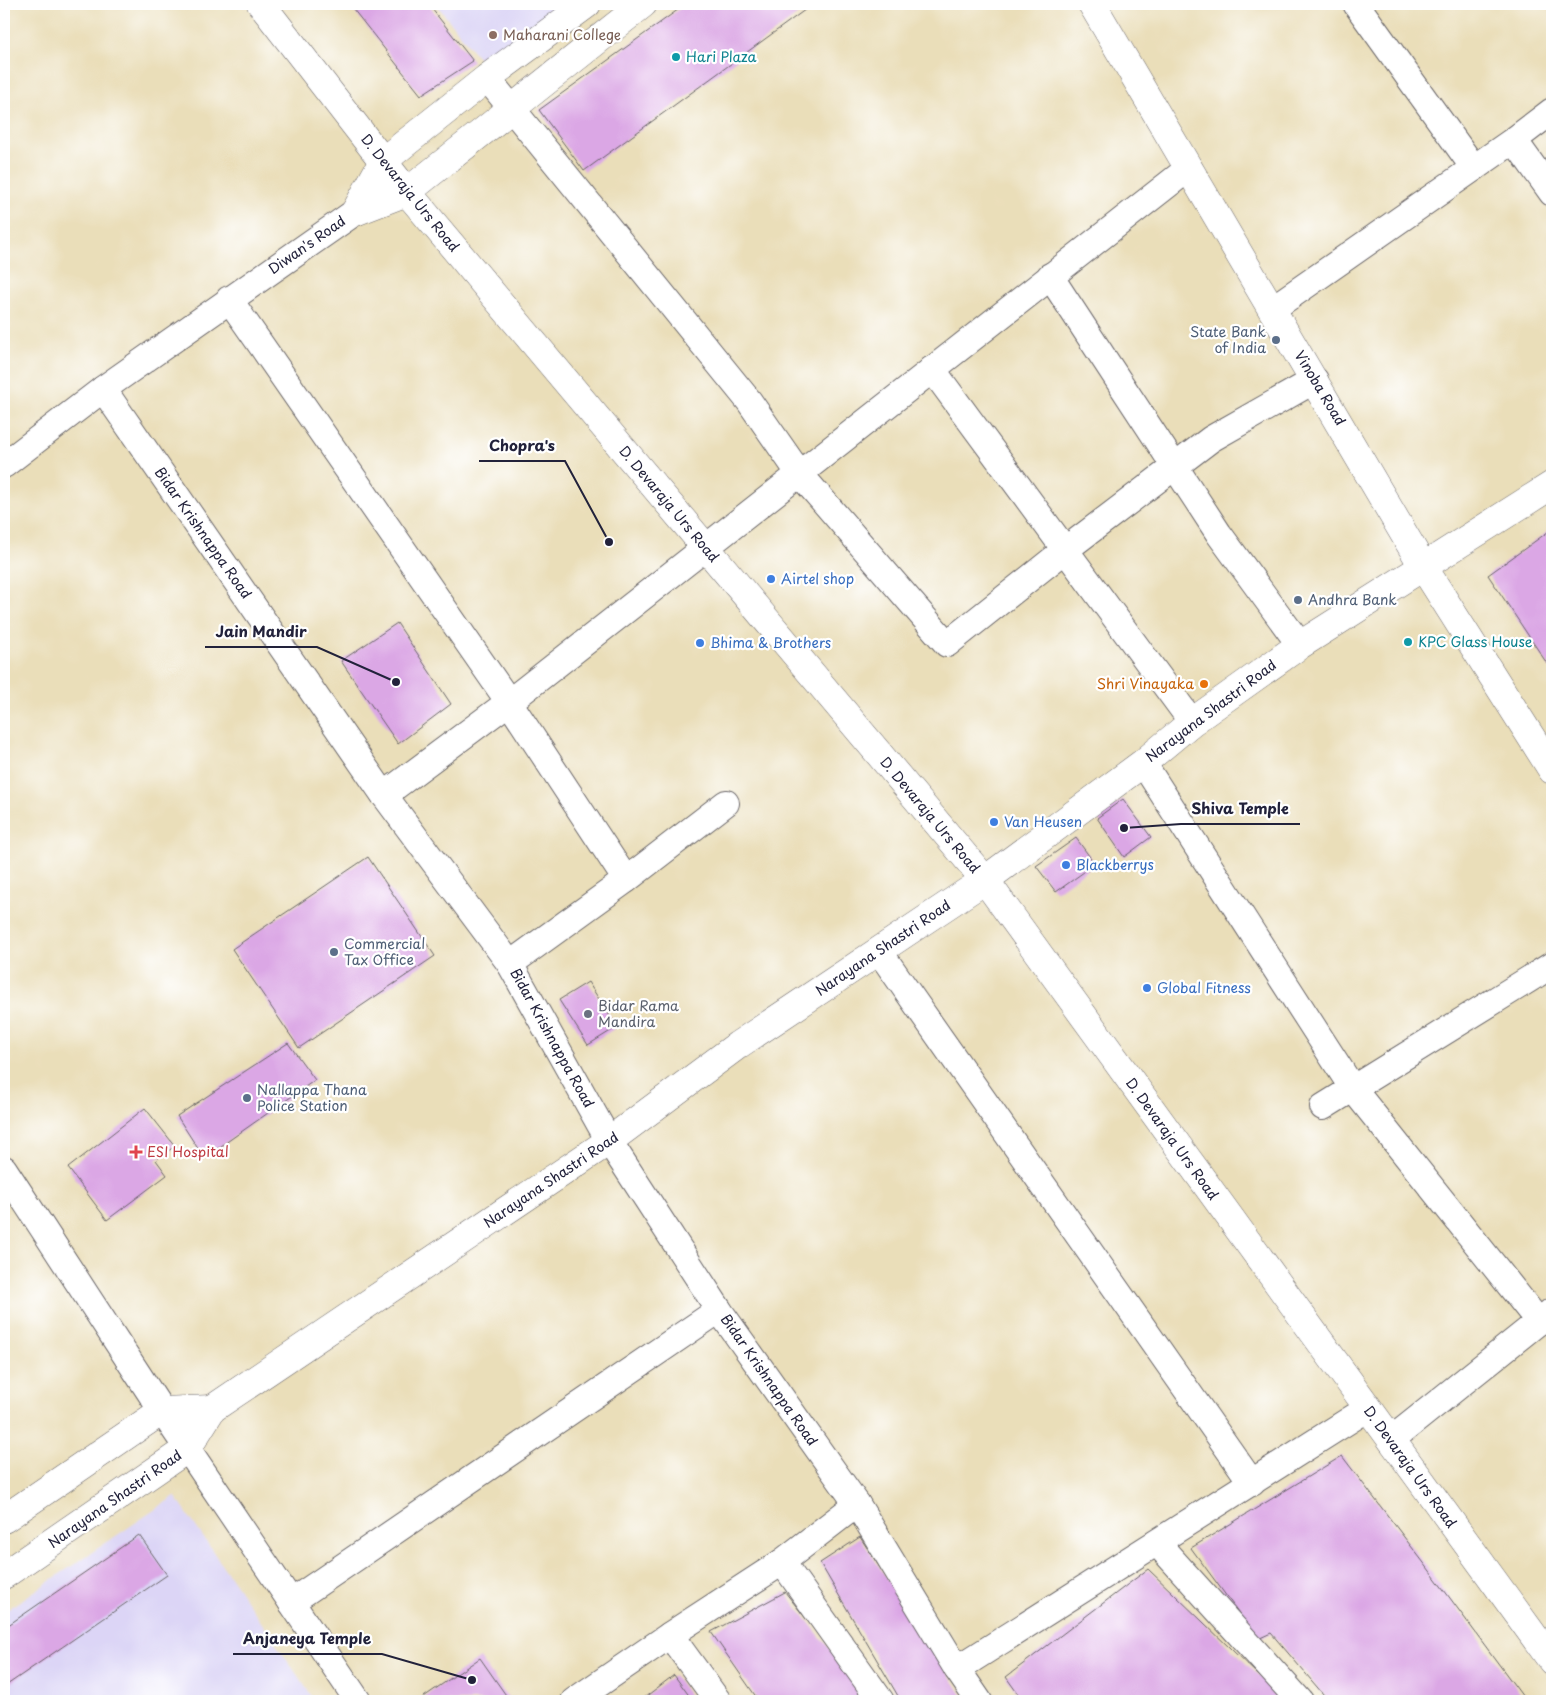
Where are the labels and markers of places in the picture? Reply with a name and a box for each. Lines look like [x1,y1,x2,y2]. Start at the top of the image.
place label: Maharani College [503,24,621,45]
marker: Maharani College [487,29,499,41]
place label: Hari Plaza [686,46,756,67]
marker: Hari Plaza [670,51,682,63]
place label: State Bank of India [1190,321,1266,358]
marker: State Bank of India [1270,334,1282,346]
callout: Chopra's [479,431,565,461]
place label: Airtel shop [781,568,854,589]
marker: Airtel shop [765,573,777,585]
place label: Andhra Bank [1308,589,1397,610]
marker: Andhra Bank [1292,594,1304,606]
callout: Jain Mandir [205,617,317,647]
place label: KPC Glass House [1418,631,1533,652]
place label: Bhima & Brothers [710,632,831,653]
marker: KPC Glass House [1402,636,1414,648]
marker: Bhima & Brothers [694,637,706,649]
place label: Shri Vinayaka [1097,673,1194,694]
marker: Shri Vinayaka [1198,678,1210,690]
callout: Shiva Temple [1181,794,1300,824]
place label: Van Heusen [1004,811,1082,832]
marker: Van Heusen [988,816,1000,828]
place label: Blackberrys [1076,854,1154,875]
marker: Blackberrys [1060,859,1072,871]
place label: Commercial Tax Office [344,933,425,970]
marker: Commercial Tax Office [328,946,340,958]
place label: Global Fitness [1157,977,1251,998]
marker: Global Fitness [1141,982,1153,994]
place label: Bidar Rama Mandira [598,995,679,1032]
marker: Bidar Rama Mandira [582,1008,594,1020]
place label: Nallappa Thana Police Station [257,1079,367,1116]
marker: Nallappa Thana Police Station [241,1092,253,1104]
place label: ESI Hospital [147,1141,229,1162]
marker: ESI Hospital [129,1145,143,1159]
callout: Anjaneya Temple [233,1624,382,1654]

